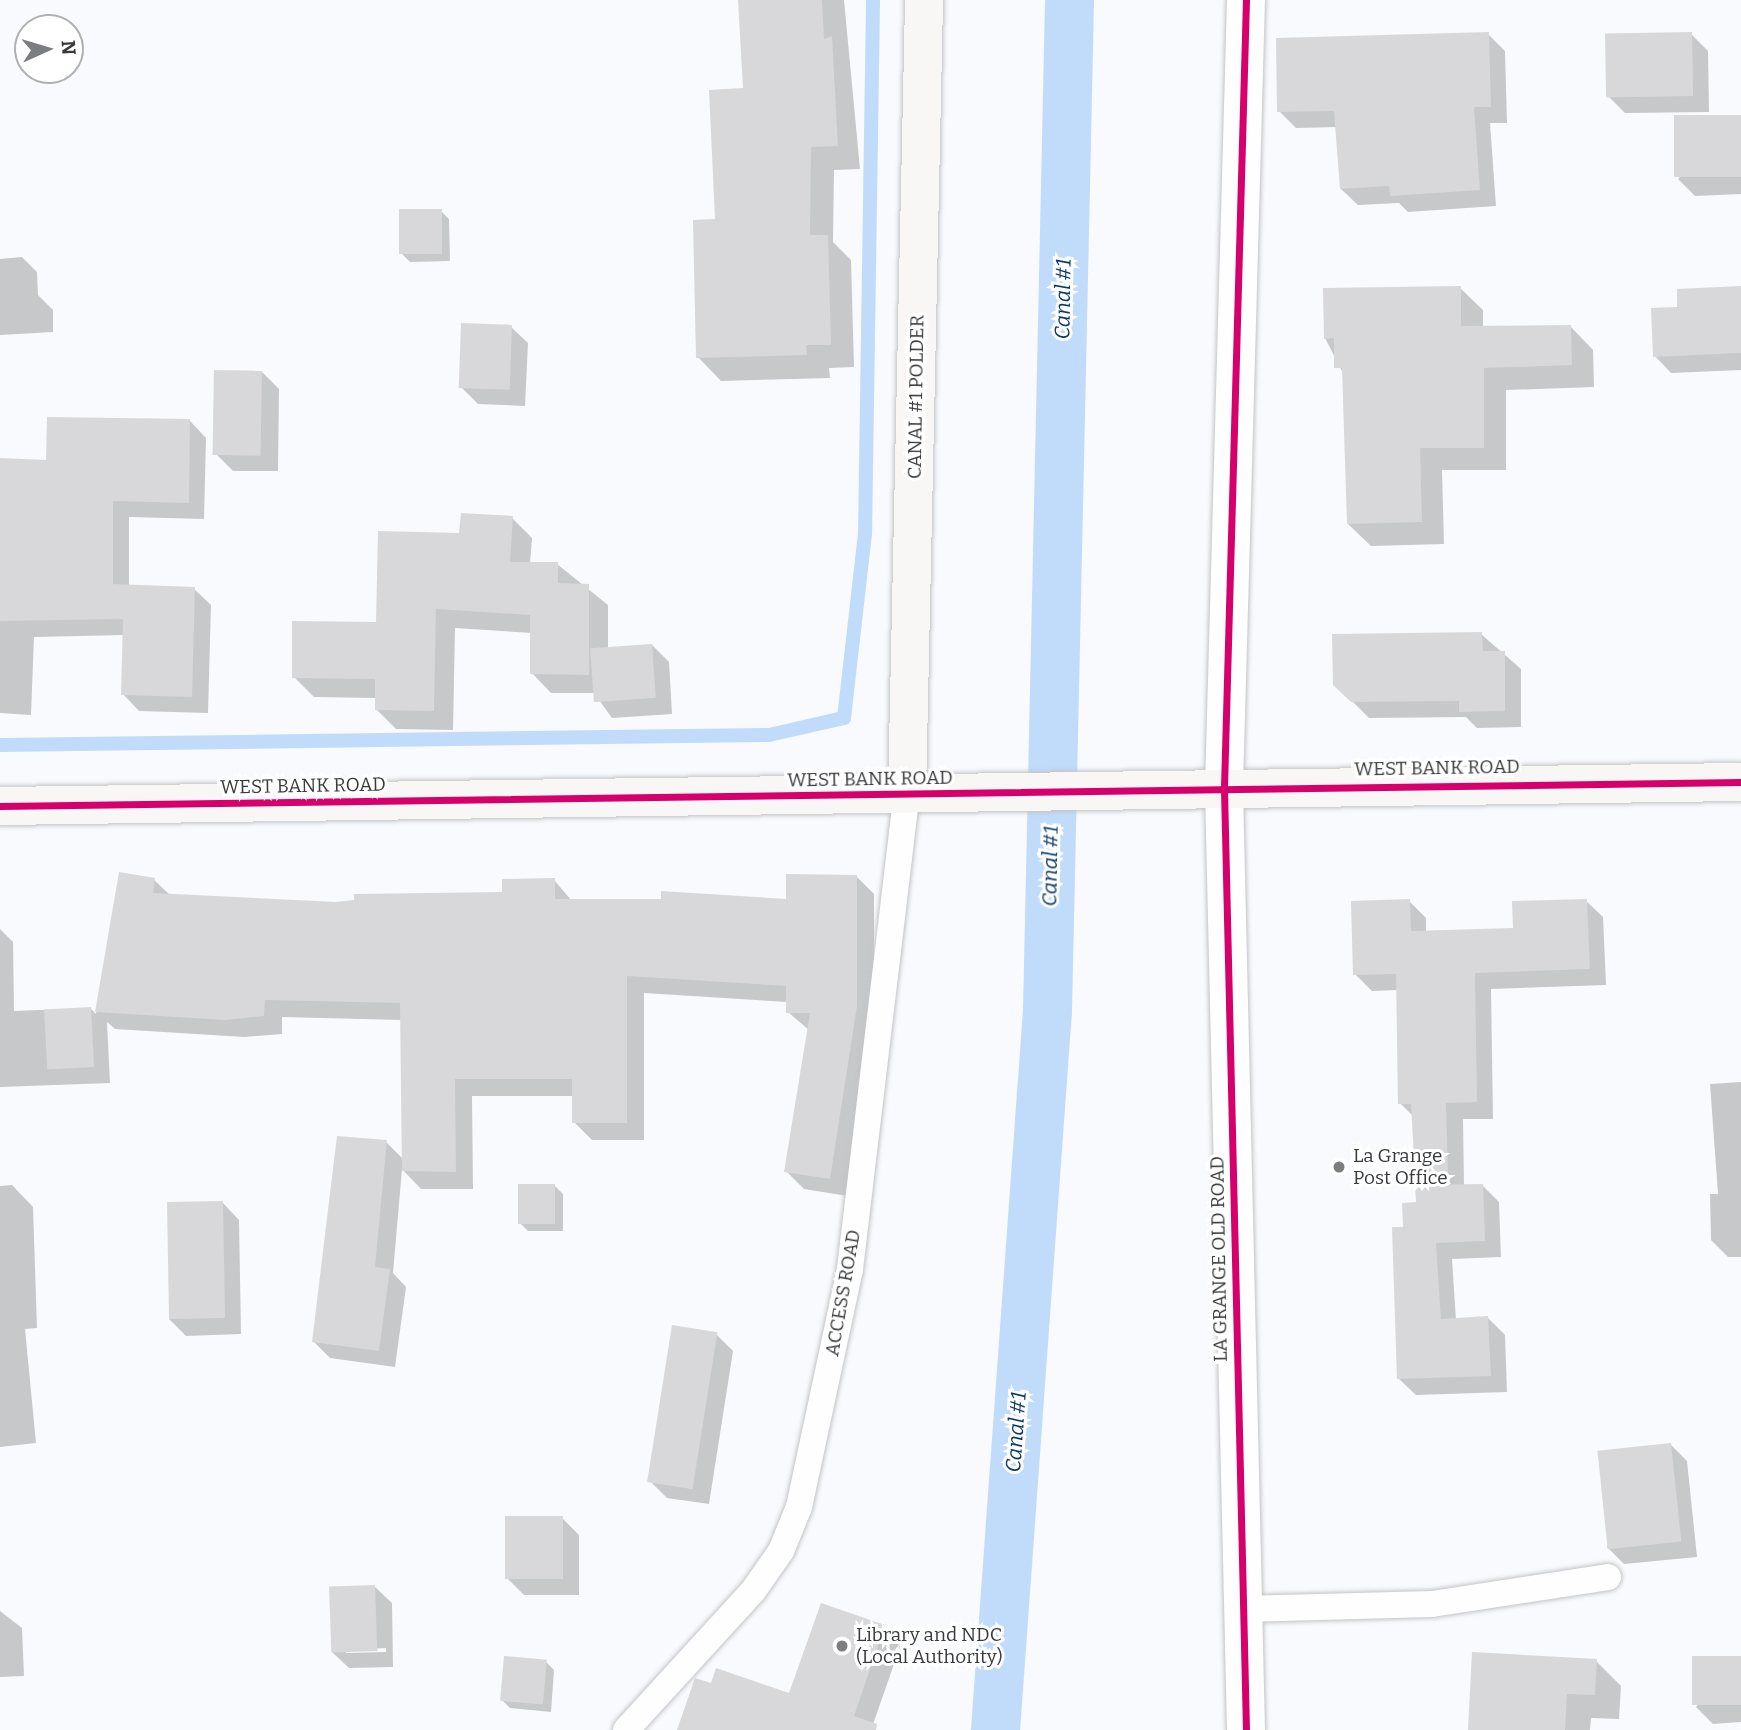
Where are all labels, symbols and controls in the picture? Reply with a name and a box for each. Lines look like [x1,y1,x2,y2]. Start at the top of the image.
north arrow [14,14,84,84]
text: N [56,40,80,56]
water label: Canal #1 [1050,258,1076,340]
street label: CANAL #1 POLDER [903,315,929,479]
street label: WEST BANK ROAD [1354,755,1520,781]
street label: WEST BANK ROAD [787,766,953,792]
street label: WEST BANK ROAD [220,773,386,799]
water label: Canal #1 [1037,825,1063,907]
place label: La Grange Post Office [1353,1145,1448,1189]
street label: LA GRANGE OLD ROAD [1206,1156,1232,1362]
marker: La Grange Post Office [1331,1159,1347,1175]
street label: ACCESS ROAD [821,1228,865,1358]
water label: Canal #1 [1001,1391,1031,1473]
place label: Library and NDC (Local Authority) [856,1624,1003,1668]
marker: Library and NDC (Local Authority) [834,1638,850,1654]

